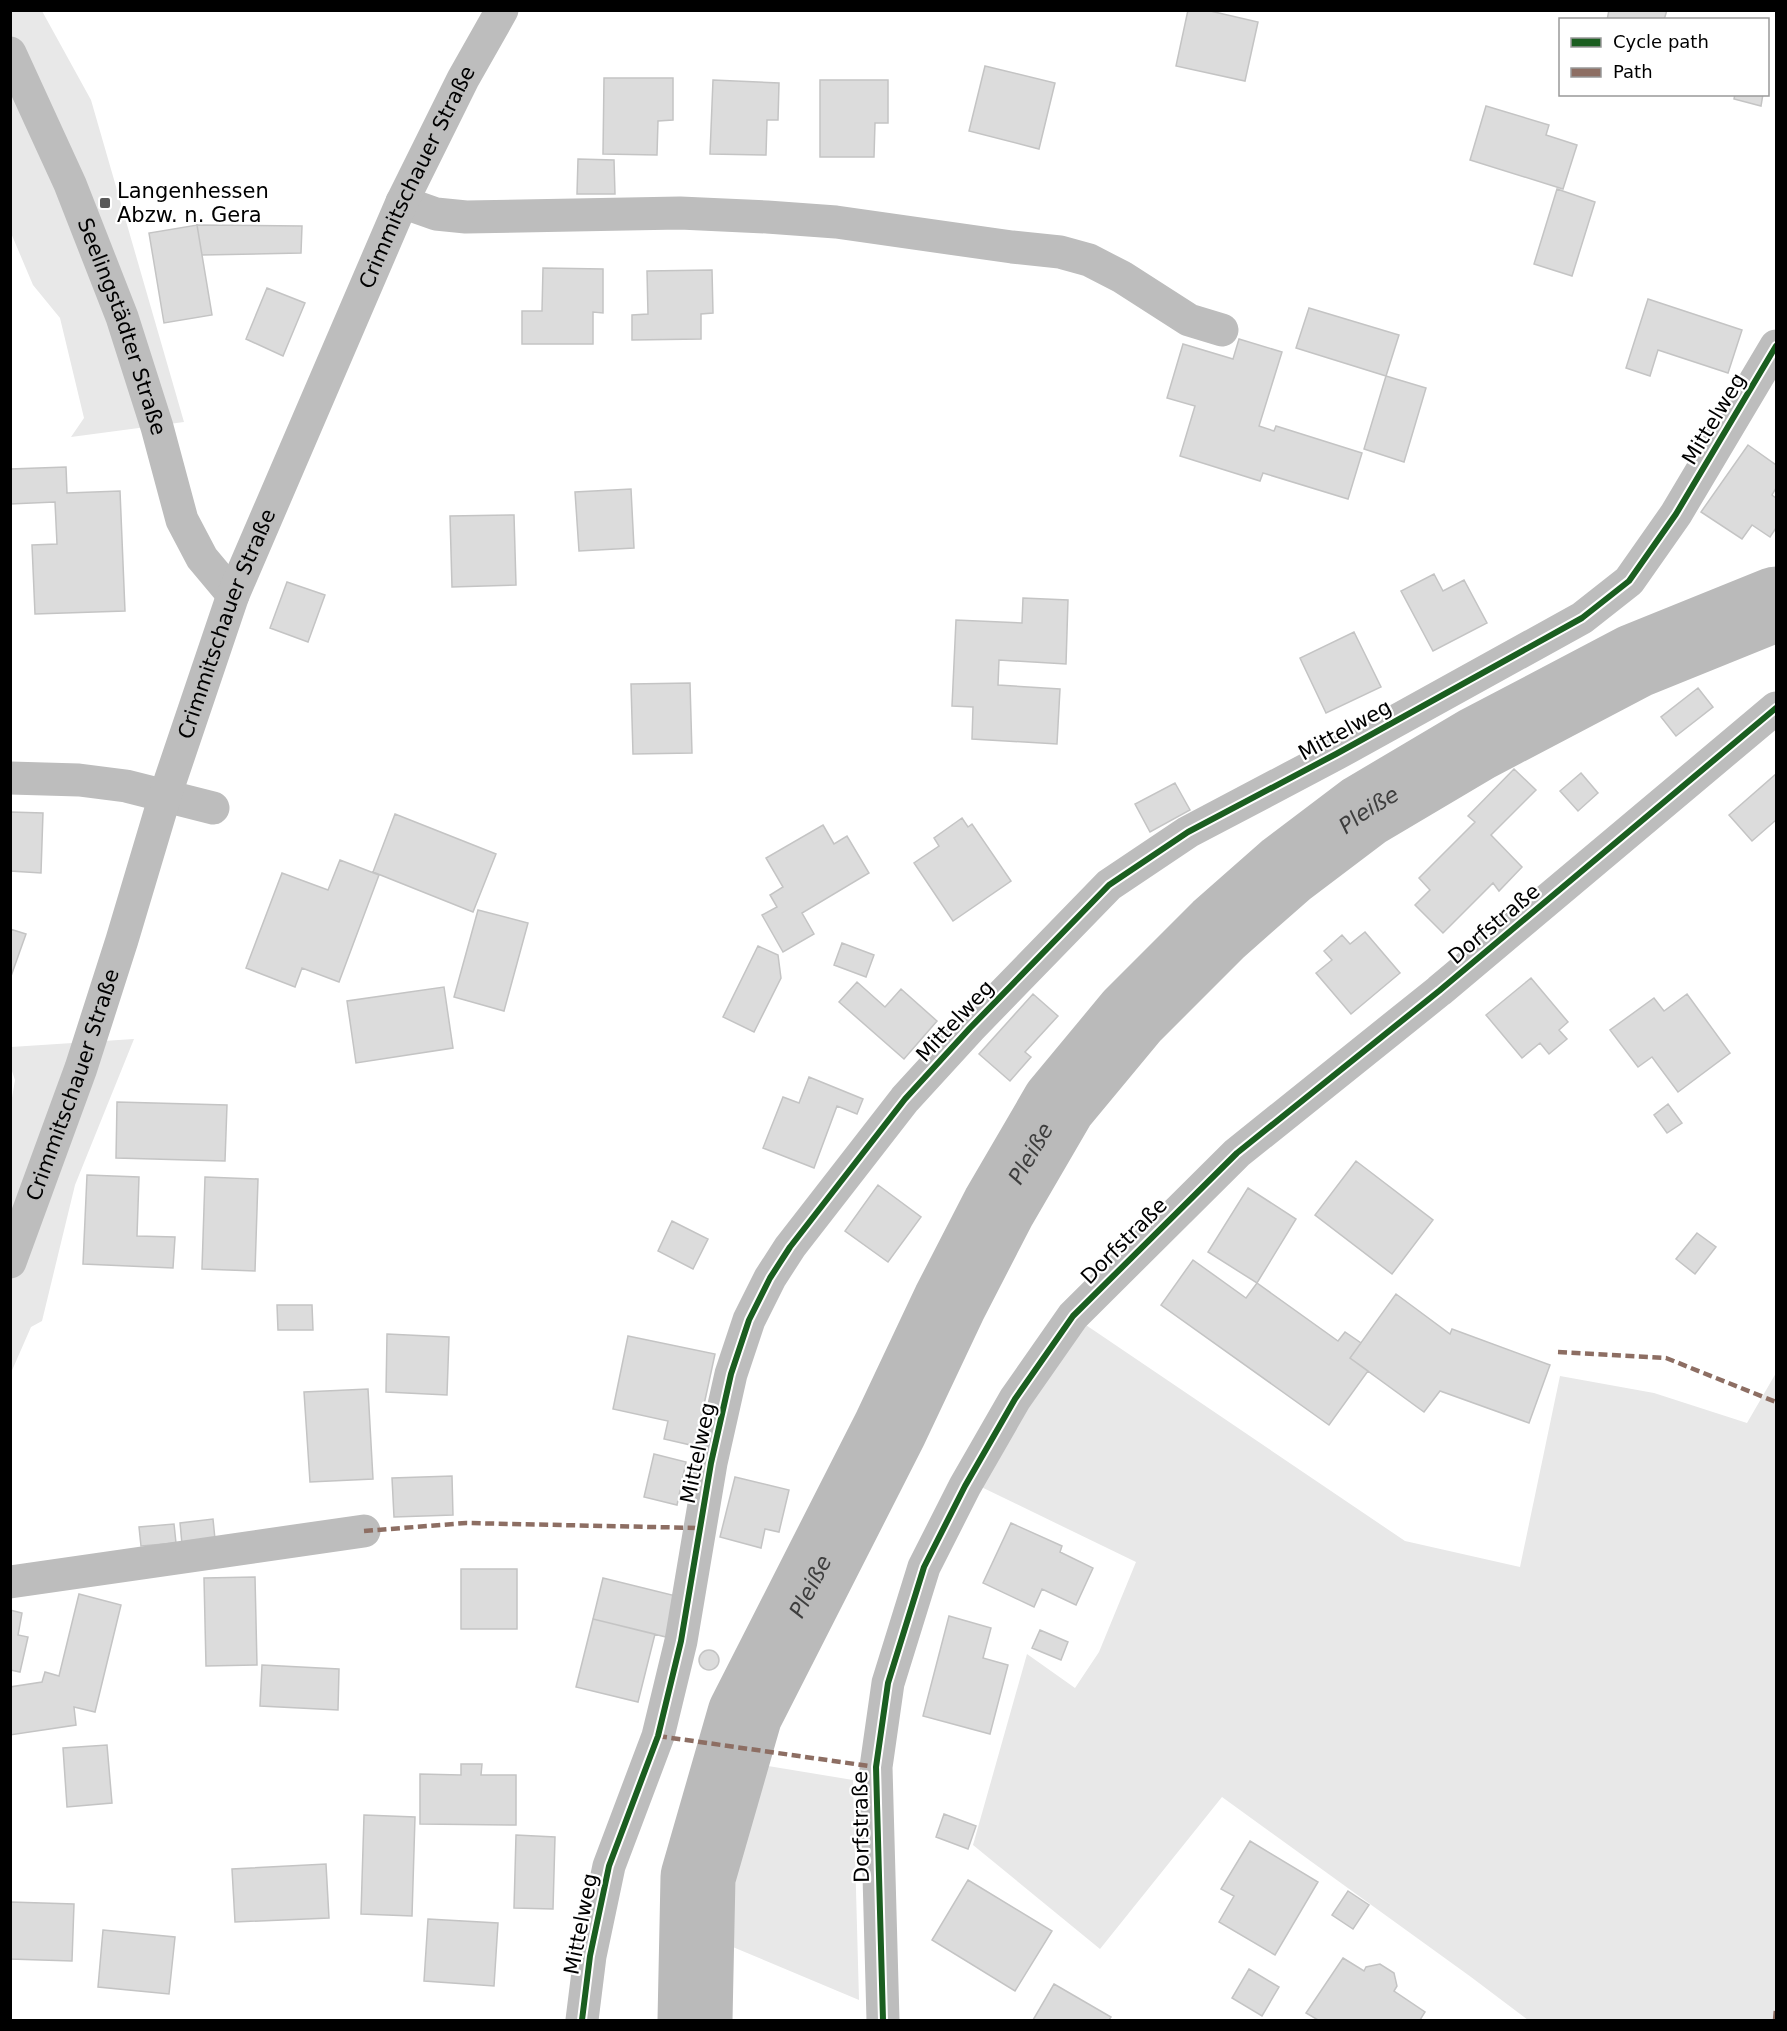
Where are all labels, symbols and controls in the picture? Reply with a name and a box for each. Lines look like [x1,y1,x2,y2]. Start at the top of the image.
legend [1559,18,1769,96]
text: Cycle path [1613,31,1709,52]
text: Path [1613,61,1653,82]
street label: Crimmitschauer Straße [354,62,480,292]
place label: Langenhessen Abzw. n. Gera [117,179,269,227]
marker: Langenhessen Abzw. n. Gera [98,196,112,210]
street label: Seelingstädter Straße [73,215,171,438]
street label: Mittelweg [1677,369,1751,469]
street label: Crimmitschauer Straße [173,505,281,742]
street label: Mittelweg [1294,695,1396,765]
water label: Pleiße [1334,781,1403,839]
street label: Dorfstraße [1443,879,1545,969]
street label: Crimmitschauer Straße [21,966,124,1204]
street label: Mittelweg [911,975,999,1067]
water label: Pleiße [1003,1118,1058,1189]
street label: Dorfstraße [1076,1193,1172,1289]
street label: Mittelweg [676,1400,720,1506]
water label: Pleiße [784,1551,837,1622]
street label: Dorfstraße [848,1771,874,1883]
street label: Mittelweg [559,1871,603,1977]

